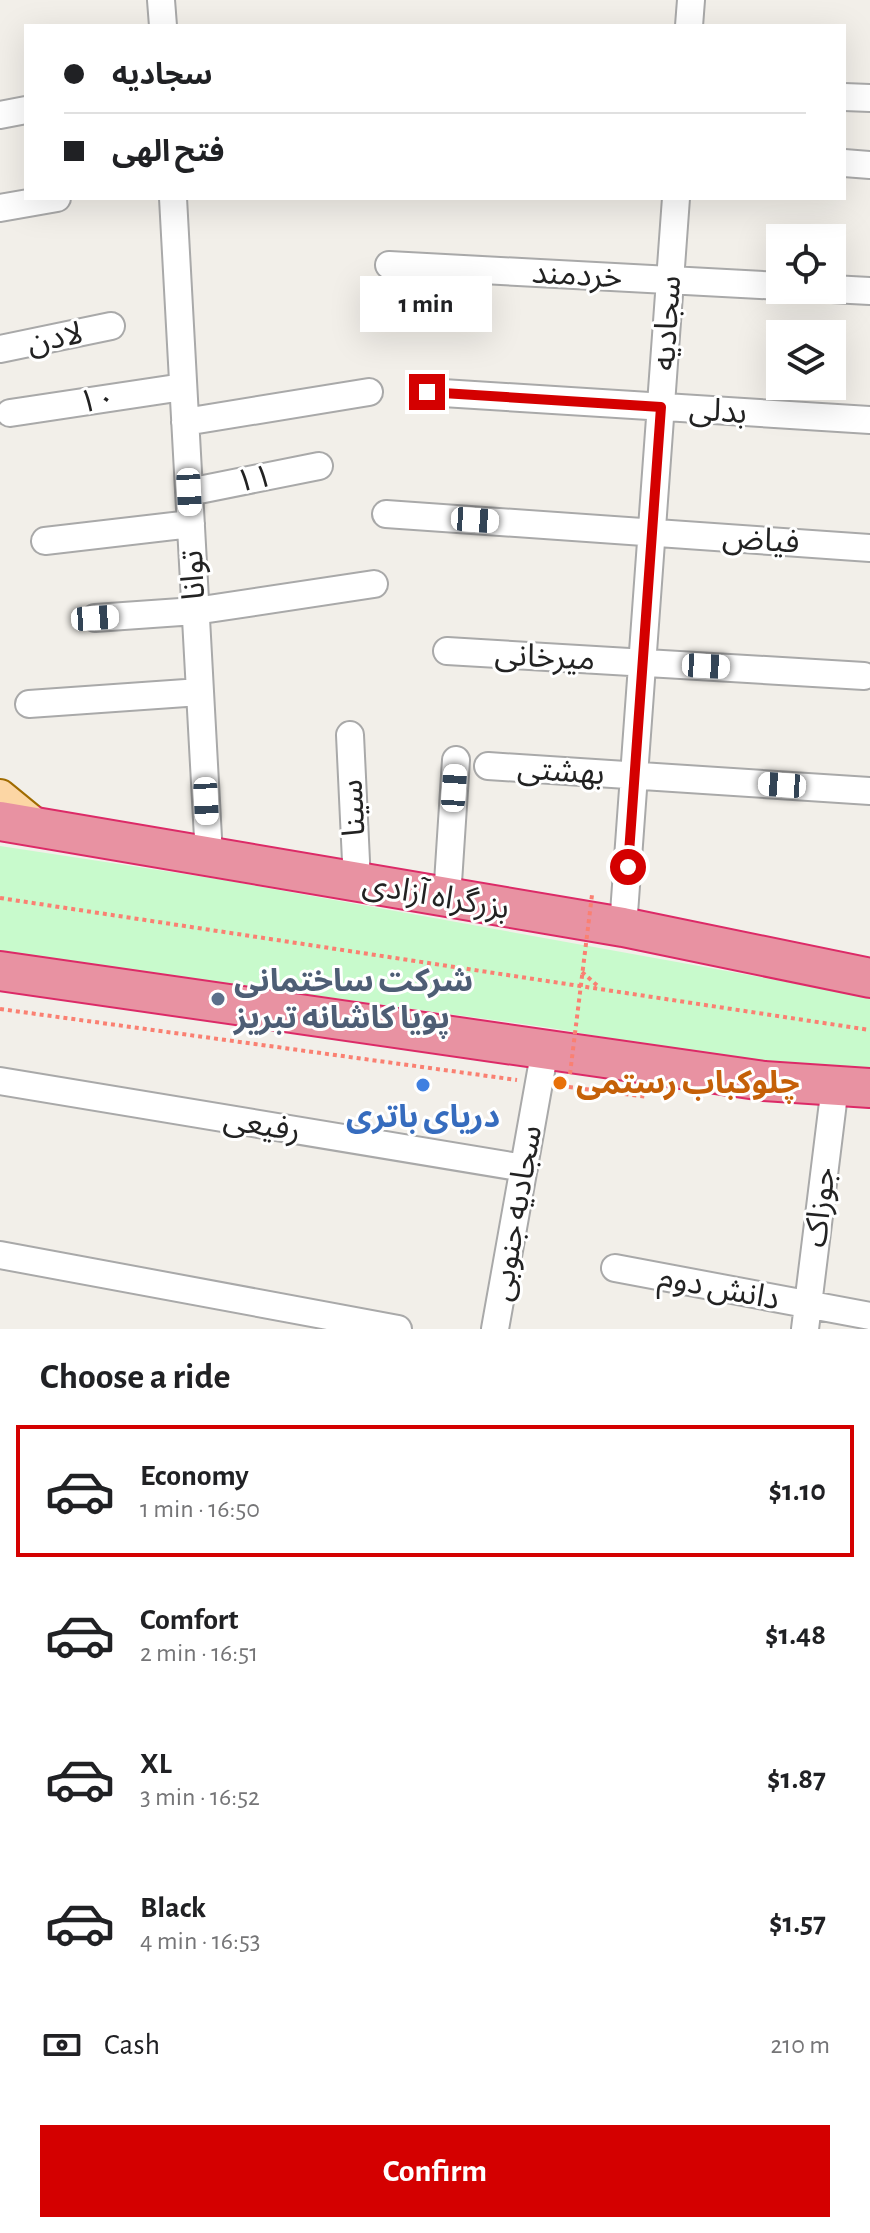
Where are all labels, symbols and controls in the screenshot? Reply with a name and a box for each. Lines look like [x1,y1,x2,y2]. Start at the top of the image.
text: سجادیه [112,60,213,90]
text: فتح الهی [112,137,224,167]
map controls [766,224,846,400]
button: locate [766,224,846,304]
street label: خردمند [531,257,623,295]
street label: سجادیه [648,274,686,372]
callout: 1 min [361,276,493,332]
text: 1 min [399,291,453,317]
street label: لادن [25,317,86,360]
button: layers [766,320,846,400]
route end [409,374,445,410]
street label: ۱۰ [76,381,118,419]
street label: بدلی [688,393,748,430]
street label: ۱۱ [233,460,275,498]
car [176,467,202,517]
car [450,506,500,534]
street label: فیاض [721,521,801,561]
street label: توانا [176,549,212,601]
car [70,604,120,632]
street label: میرخانی [494,638,596,678]
car [681,653,731,679]
street label: بهشتی [516,752,606,791]
car [440,763,468,813]
car [757,771,807,799]
car [193,776,219,826]
street label: سینا [336,779,371,837]
route start [610,849,646,885]
street label: بزرگراه آزادی [360,866,512,927]
place label: شرکت ساختمانی پویا کاشانه تبریز [232,965,473,1039]
marker: شرکت ساختمانی پویا کاشانه تبریز [209,990,227,1008]
place label: چلوکباب رستمی [576,1067,800,1104]
marker: چلوکباب رستمی [551,1074,569,1092]
marker: دریای باتری [414,1076,432,1094]
place label: دریای باتری [346,1101,500,1135]
street label: رفیعی [221,1103,303,1149]
street label: سجادیه جنوبی [485,1123,549,1304]
street label: جوزاک [799,1165,843,1249]
street label: دانش دوم [655,1261,782,1322]
text: Choose a ride [40,1359,230,1395]
icon: car [44,1455,116,1527]
text: Economy [140,1461,249,1491]
text: $1.10 [768,1476,826,1506]
text: 1 min · 16:50 [140,1496,260,1522]
icon: car [44,1599,116,1671]
text: Comfort [140,1605,239,1635]
text: $1.48 [765,1620,826,1650]
text: 2 min · 16:51 [140,1640,258,1666]
icon: car [44,1743,116,1815]
text: XL [140,1749,172,1779]
text: $1.87 [767,1764,826,1794]
text: 3 min · 16:52 [140,1784,260,1810]
icon: car [44,1887,116,1959]
text: Black [140,1893,206,1923]
text: $1.57 [769,1908,826,1938]
text: 4 min · 16:53 [140,1928,261,1954]
icon: cash [40,2023,84,2067]
text: Cash [104,2030,160,2060]
text: 210 m [770,2032,830,2058]
button: Confirm [40,2125,830,2217]

